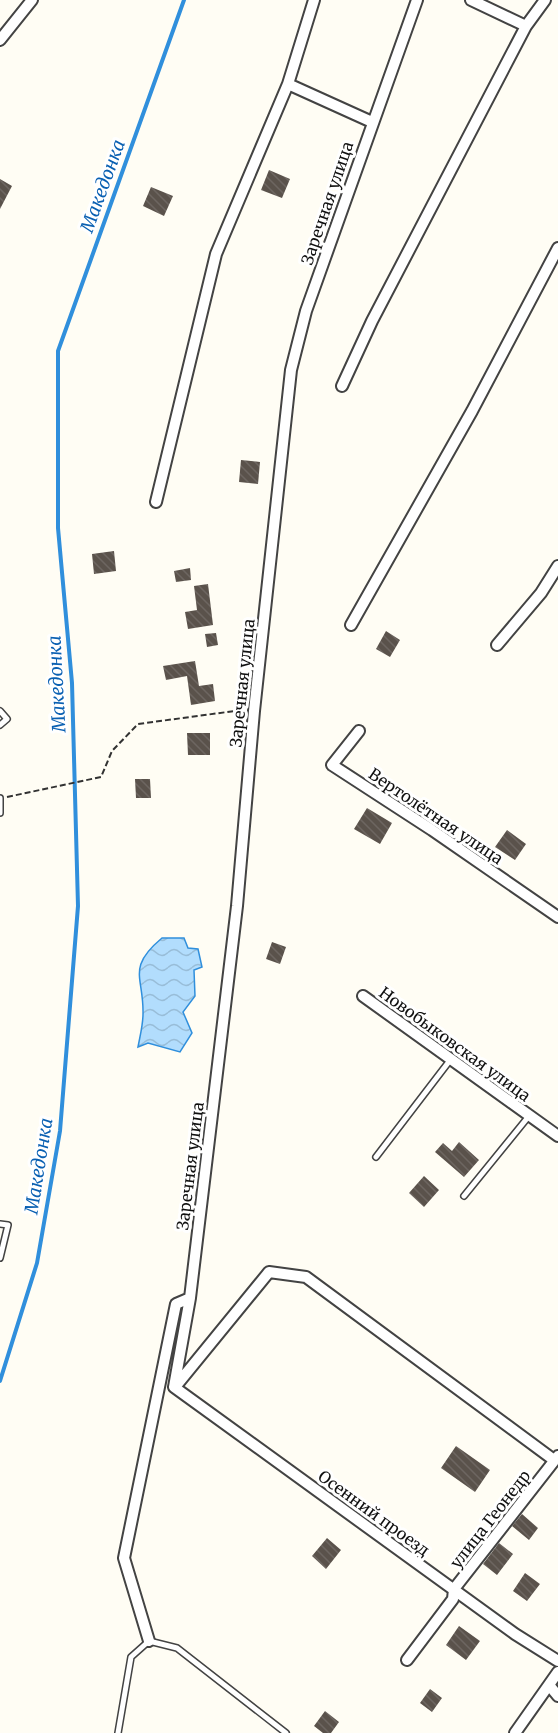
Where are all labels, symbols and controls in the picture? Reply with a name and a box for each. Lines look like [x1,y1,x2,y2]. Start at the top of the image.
water label: Македонка [75,136,130,236]
street label: Заречная улица [297,138,358,267]
street label: Заречная улица [225,617,259,748]
water label: Македонка [42,635,71,734]
street label: Вертолётная улица [365,764,507,869]
street label: Новобыковская улица [375,982,535,1106]
street label: Заречная улица [172,1100,208,1231]
water label: Македонка [19,1116,57,1217]
street label: Осенний проезд [314,1466,434,1560]
street label: улица Геонедр [446,1466,535,1572]

